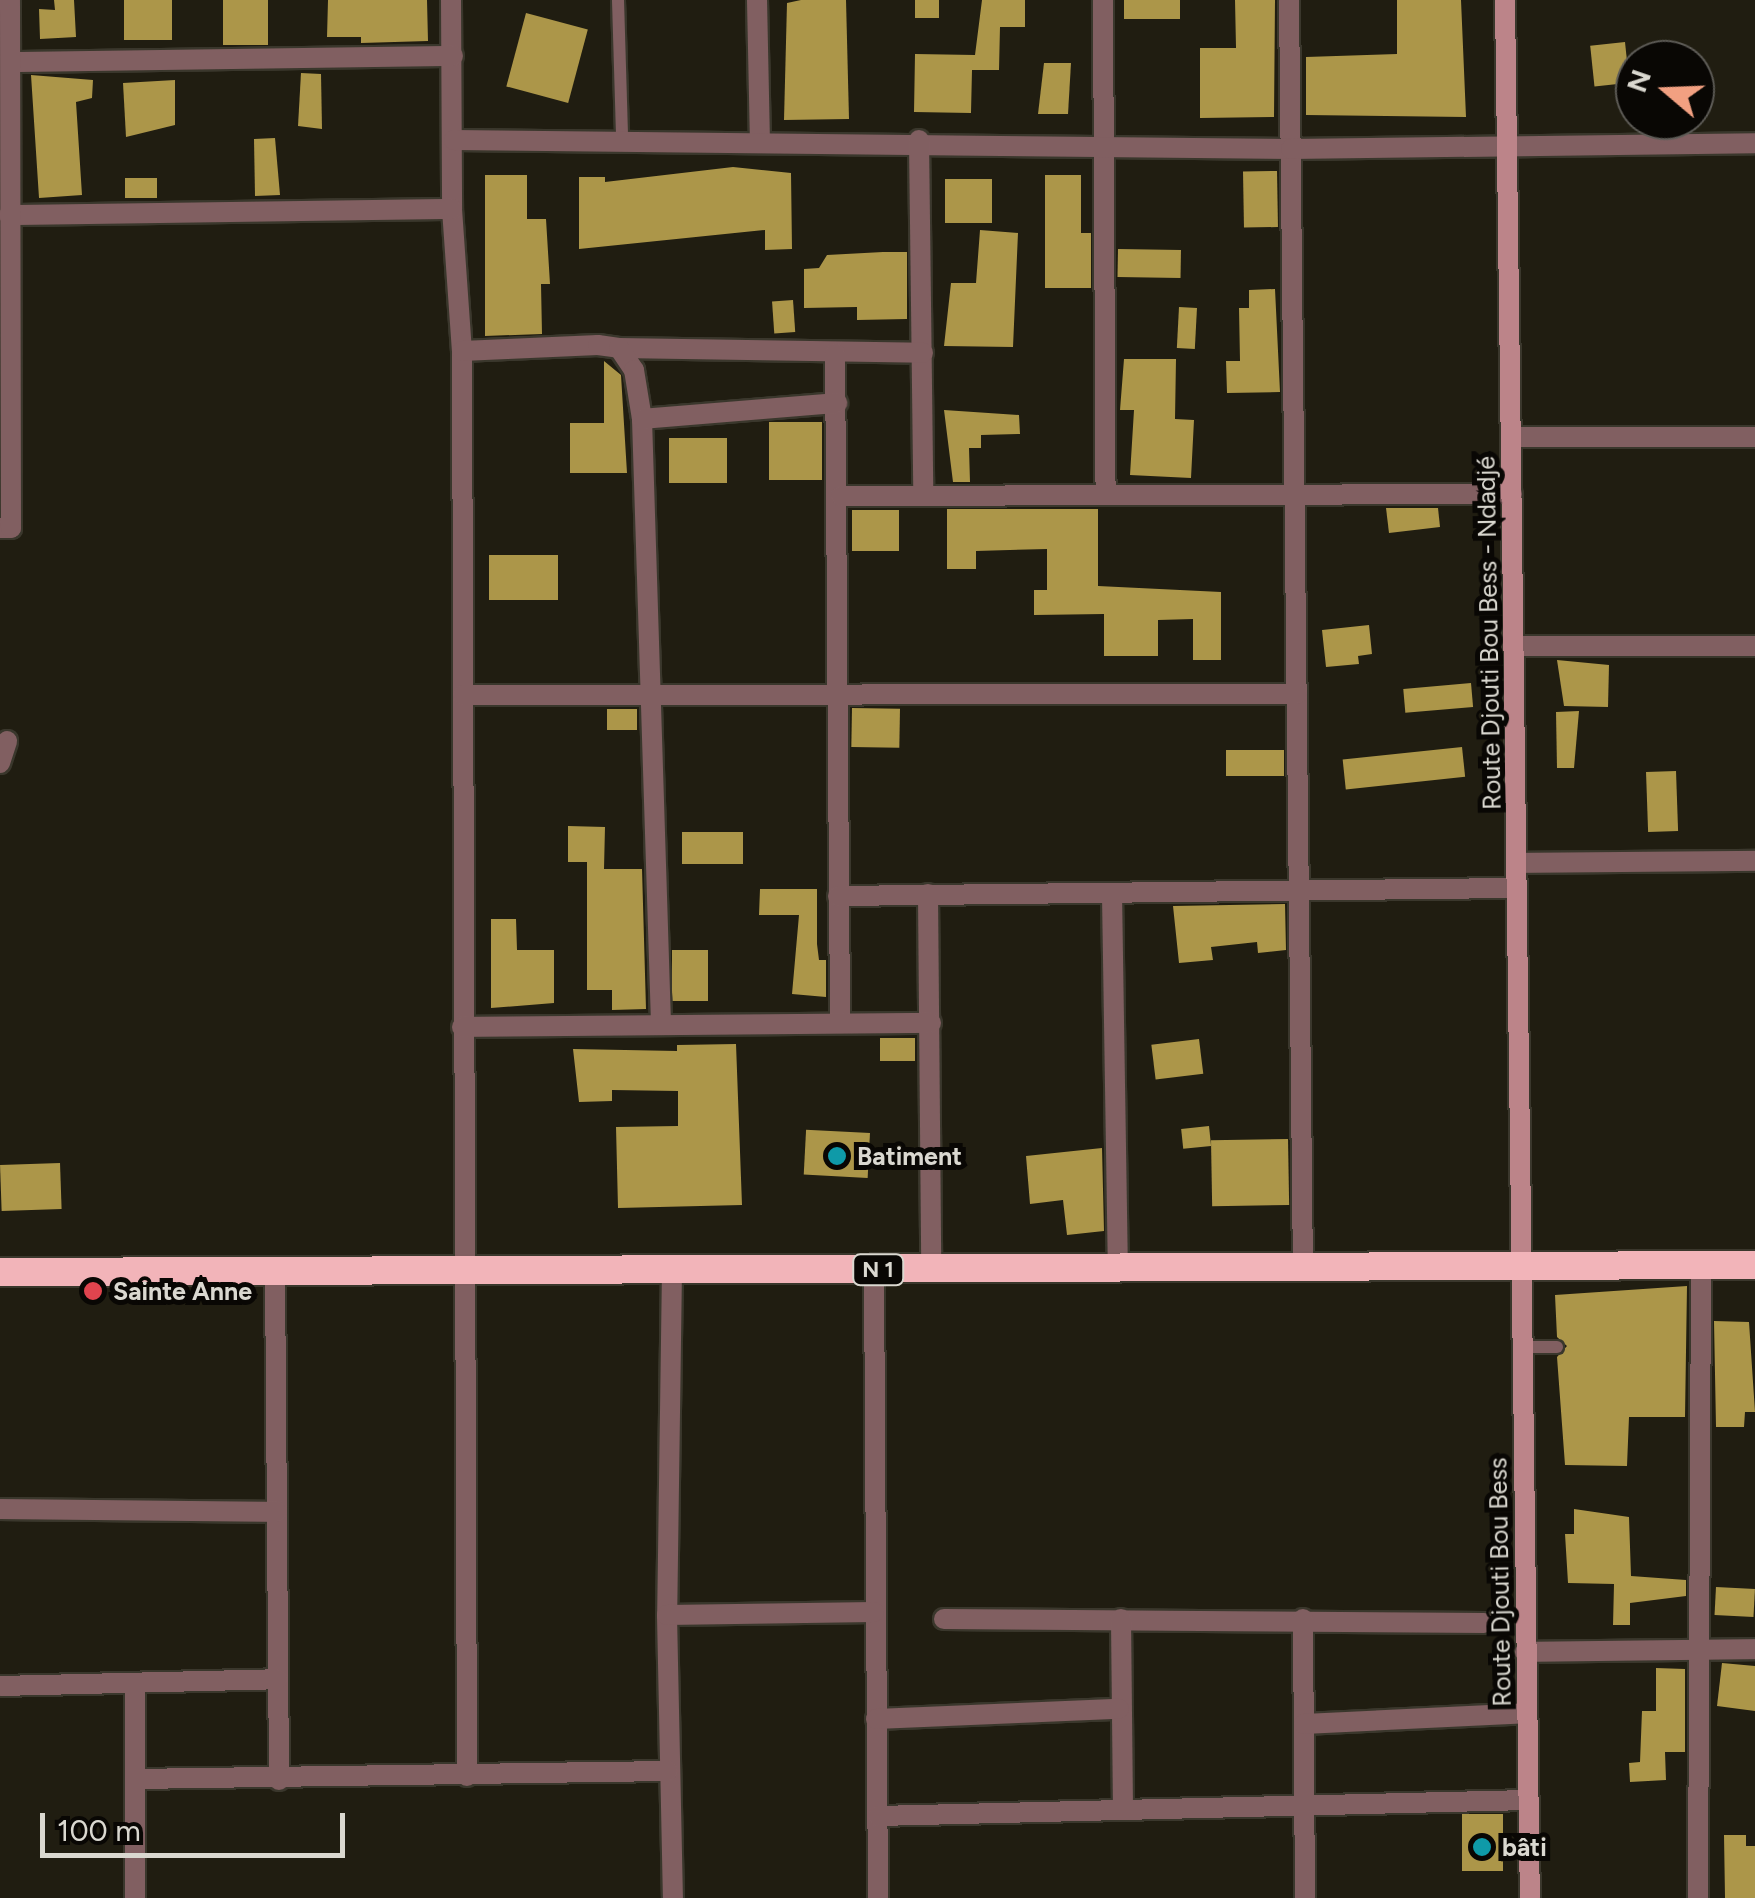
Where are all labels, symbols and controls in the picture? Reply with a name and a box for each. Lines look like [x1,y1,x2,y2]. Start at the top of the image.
north arrow [1615,40,1715,140]
text: N [1619,65,1658,97]
street label: Route Djouti Bou Bess - Ndadjé [1471,456,1507,810]
place label: Batiment [857,1141,962,1171]
marker: Batiment [826,1145,848,1167]
road number: N 1 [850,1253,906,1287]
place label: Sainte Anne [113,1276,252,1306]
marker: Sainte Anne [82,1280,104,1302]
street label: Route Djouti Bou Bess [1483,1457,1517,1707]
scale bar [45,1793,350,1855]
text: 100 m [57,1812,141,1849]
place label: bâti [1502,1832,1547,1862]
marker: bâti [1471,1836,1493,1858]

